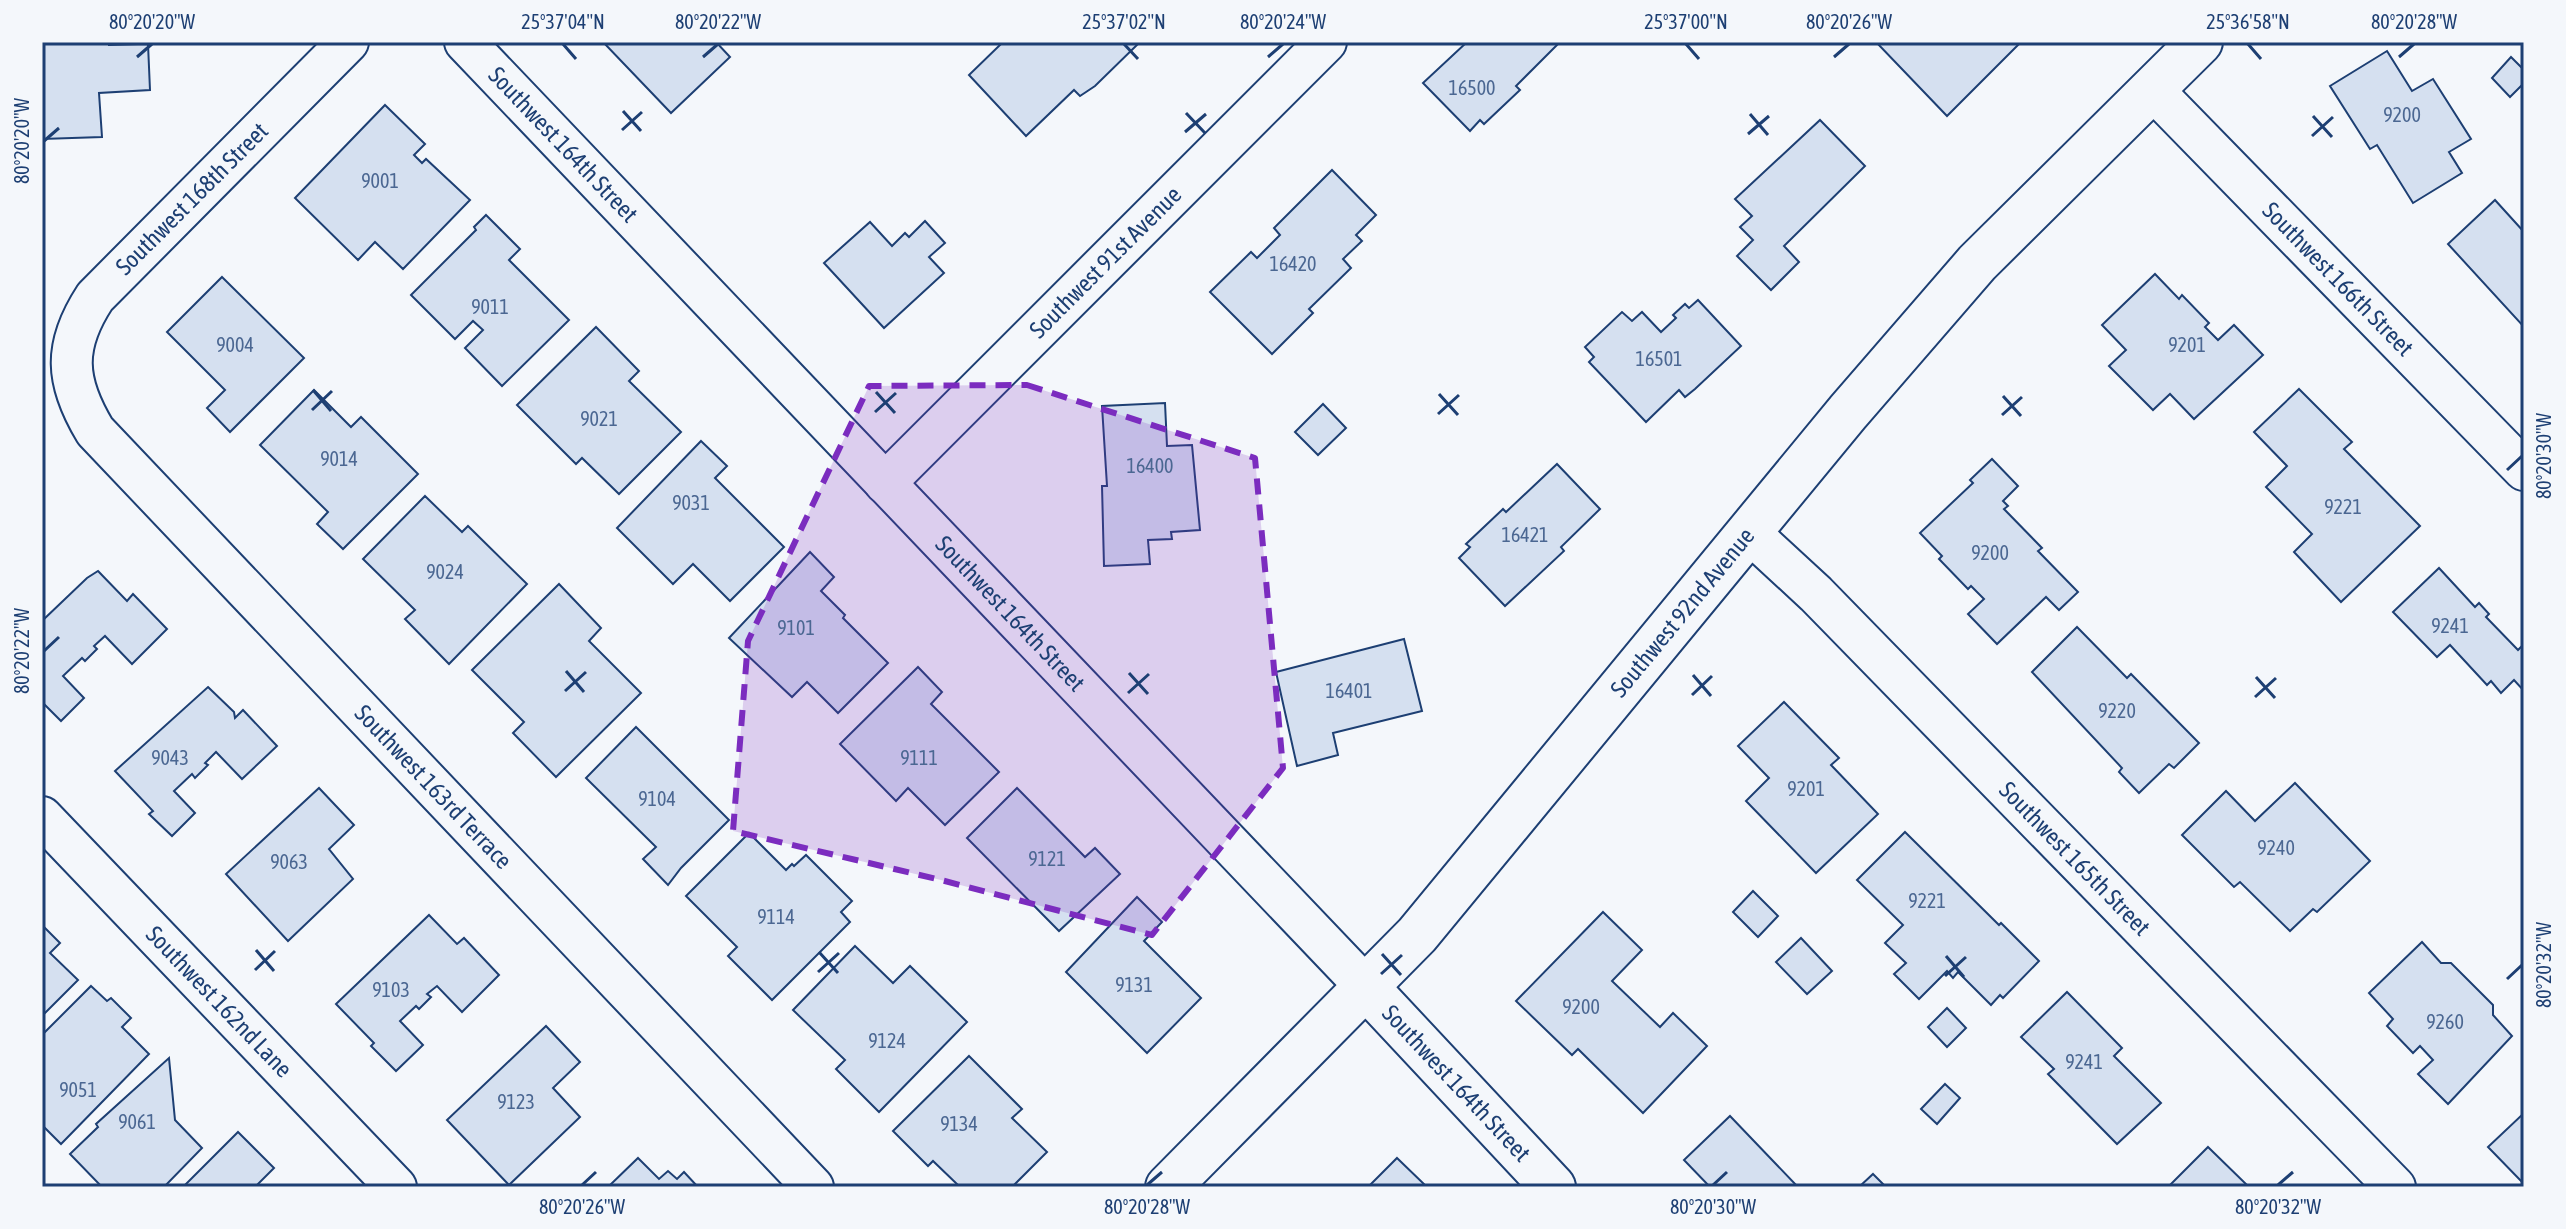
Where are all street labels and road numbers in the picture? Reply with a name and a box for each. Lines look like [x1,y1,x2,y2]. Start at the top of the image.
street label: Southwest 164th Street [483,61,643,227]
street label: Southwest 168th Street [110,117,273,280]
street label: Southwest 91st Avenue [1024,181,1187,343]
street label: Southwest 166th Street [2257,197,2419,361]
street label: Southwest 92nd Avenue [1605,522,1760,702]
street label: Southwest 164th Street [930,530,1091,696]
street label: Southwest 163rd Terrace [350,699,518,874]
street label: Southwest 165th Street [1994,776,2156,941]
street label: Southwest 162nd Lane [141,921,298,1083]
street label: Southwest 164th Street [1377,999,1536,1167]

